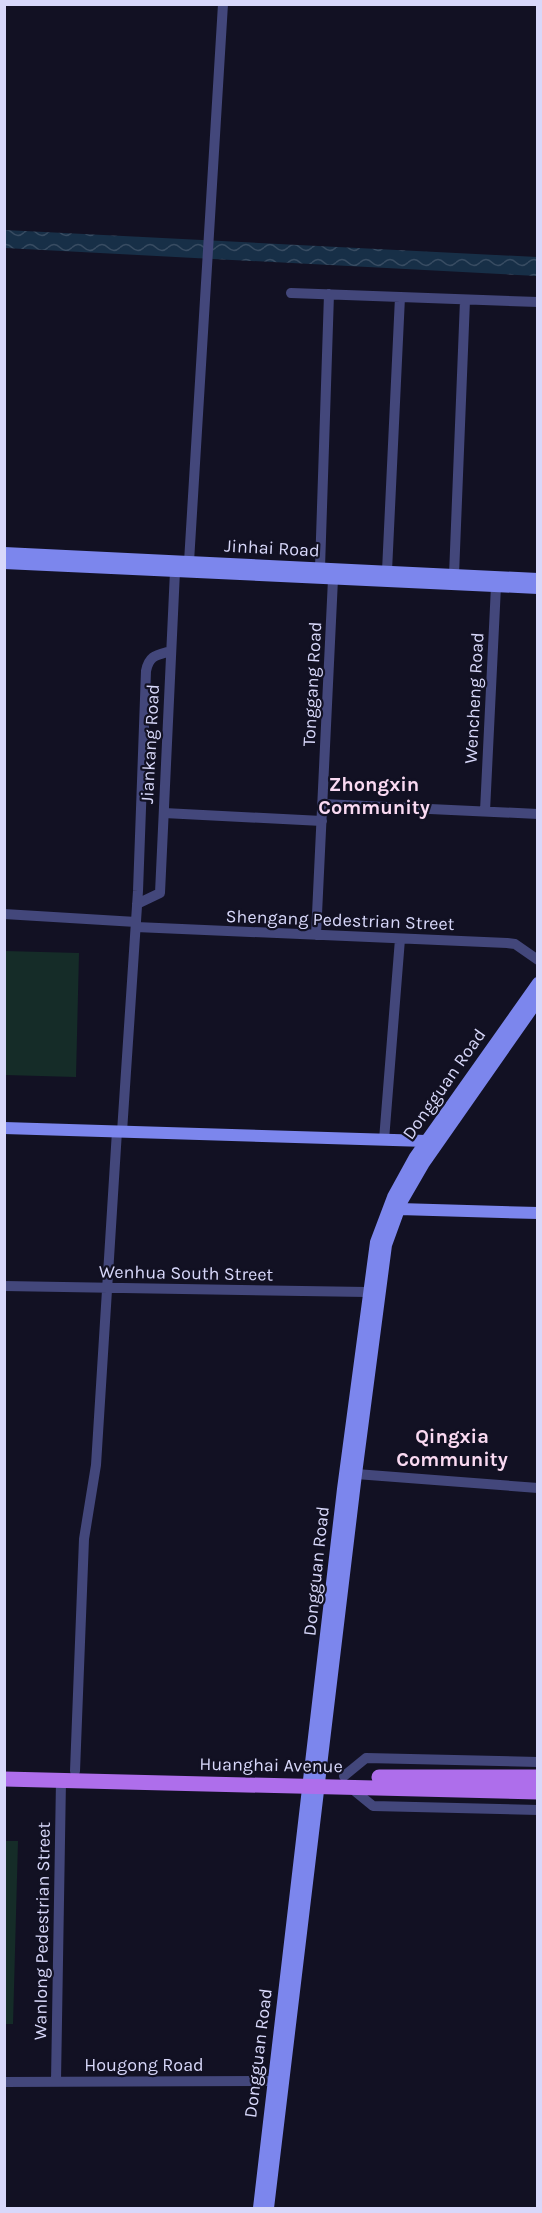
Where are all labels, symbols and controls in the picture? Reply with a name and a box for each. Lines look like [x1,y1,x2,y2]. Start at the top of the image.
street label: Jinhai Road [224,535,320,561]
street label: Tonggang Road [298,621,326,747]
street label: Wencheng Road [460,632,488,764]
street label: Jiankang Road [136,683,164,805]
district label: Zhongxin Community [318,773,430,819]
street label: Shengang Pedestrian Street [225,905,455,935]
street label: Dongguan Road [398,1024,490,1144]
street label: Wenhua South Street [99,1260,274,1286]
district label: Qingxia Community [396,1425,508,1471]
street label: Dongguan Road [298,1505,334,1637]
street label: Huanghai Avenue [199,1753,343,1777]
street label: Wanlong Pedestrian Street [29,1822,55,2040]
street label: Dongguan Road [239,1987,277,2119]
street label: Hougong Road [84,2054,204,2076]

